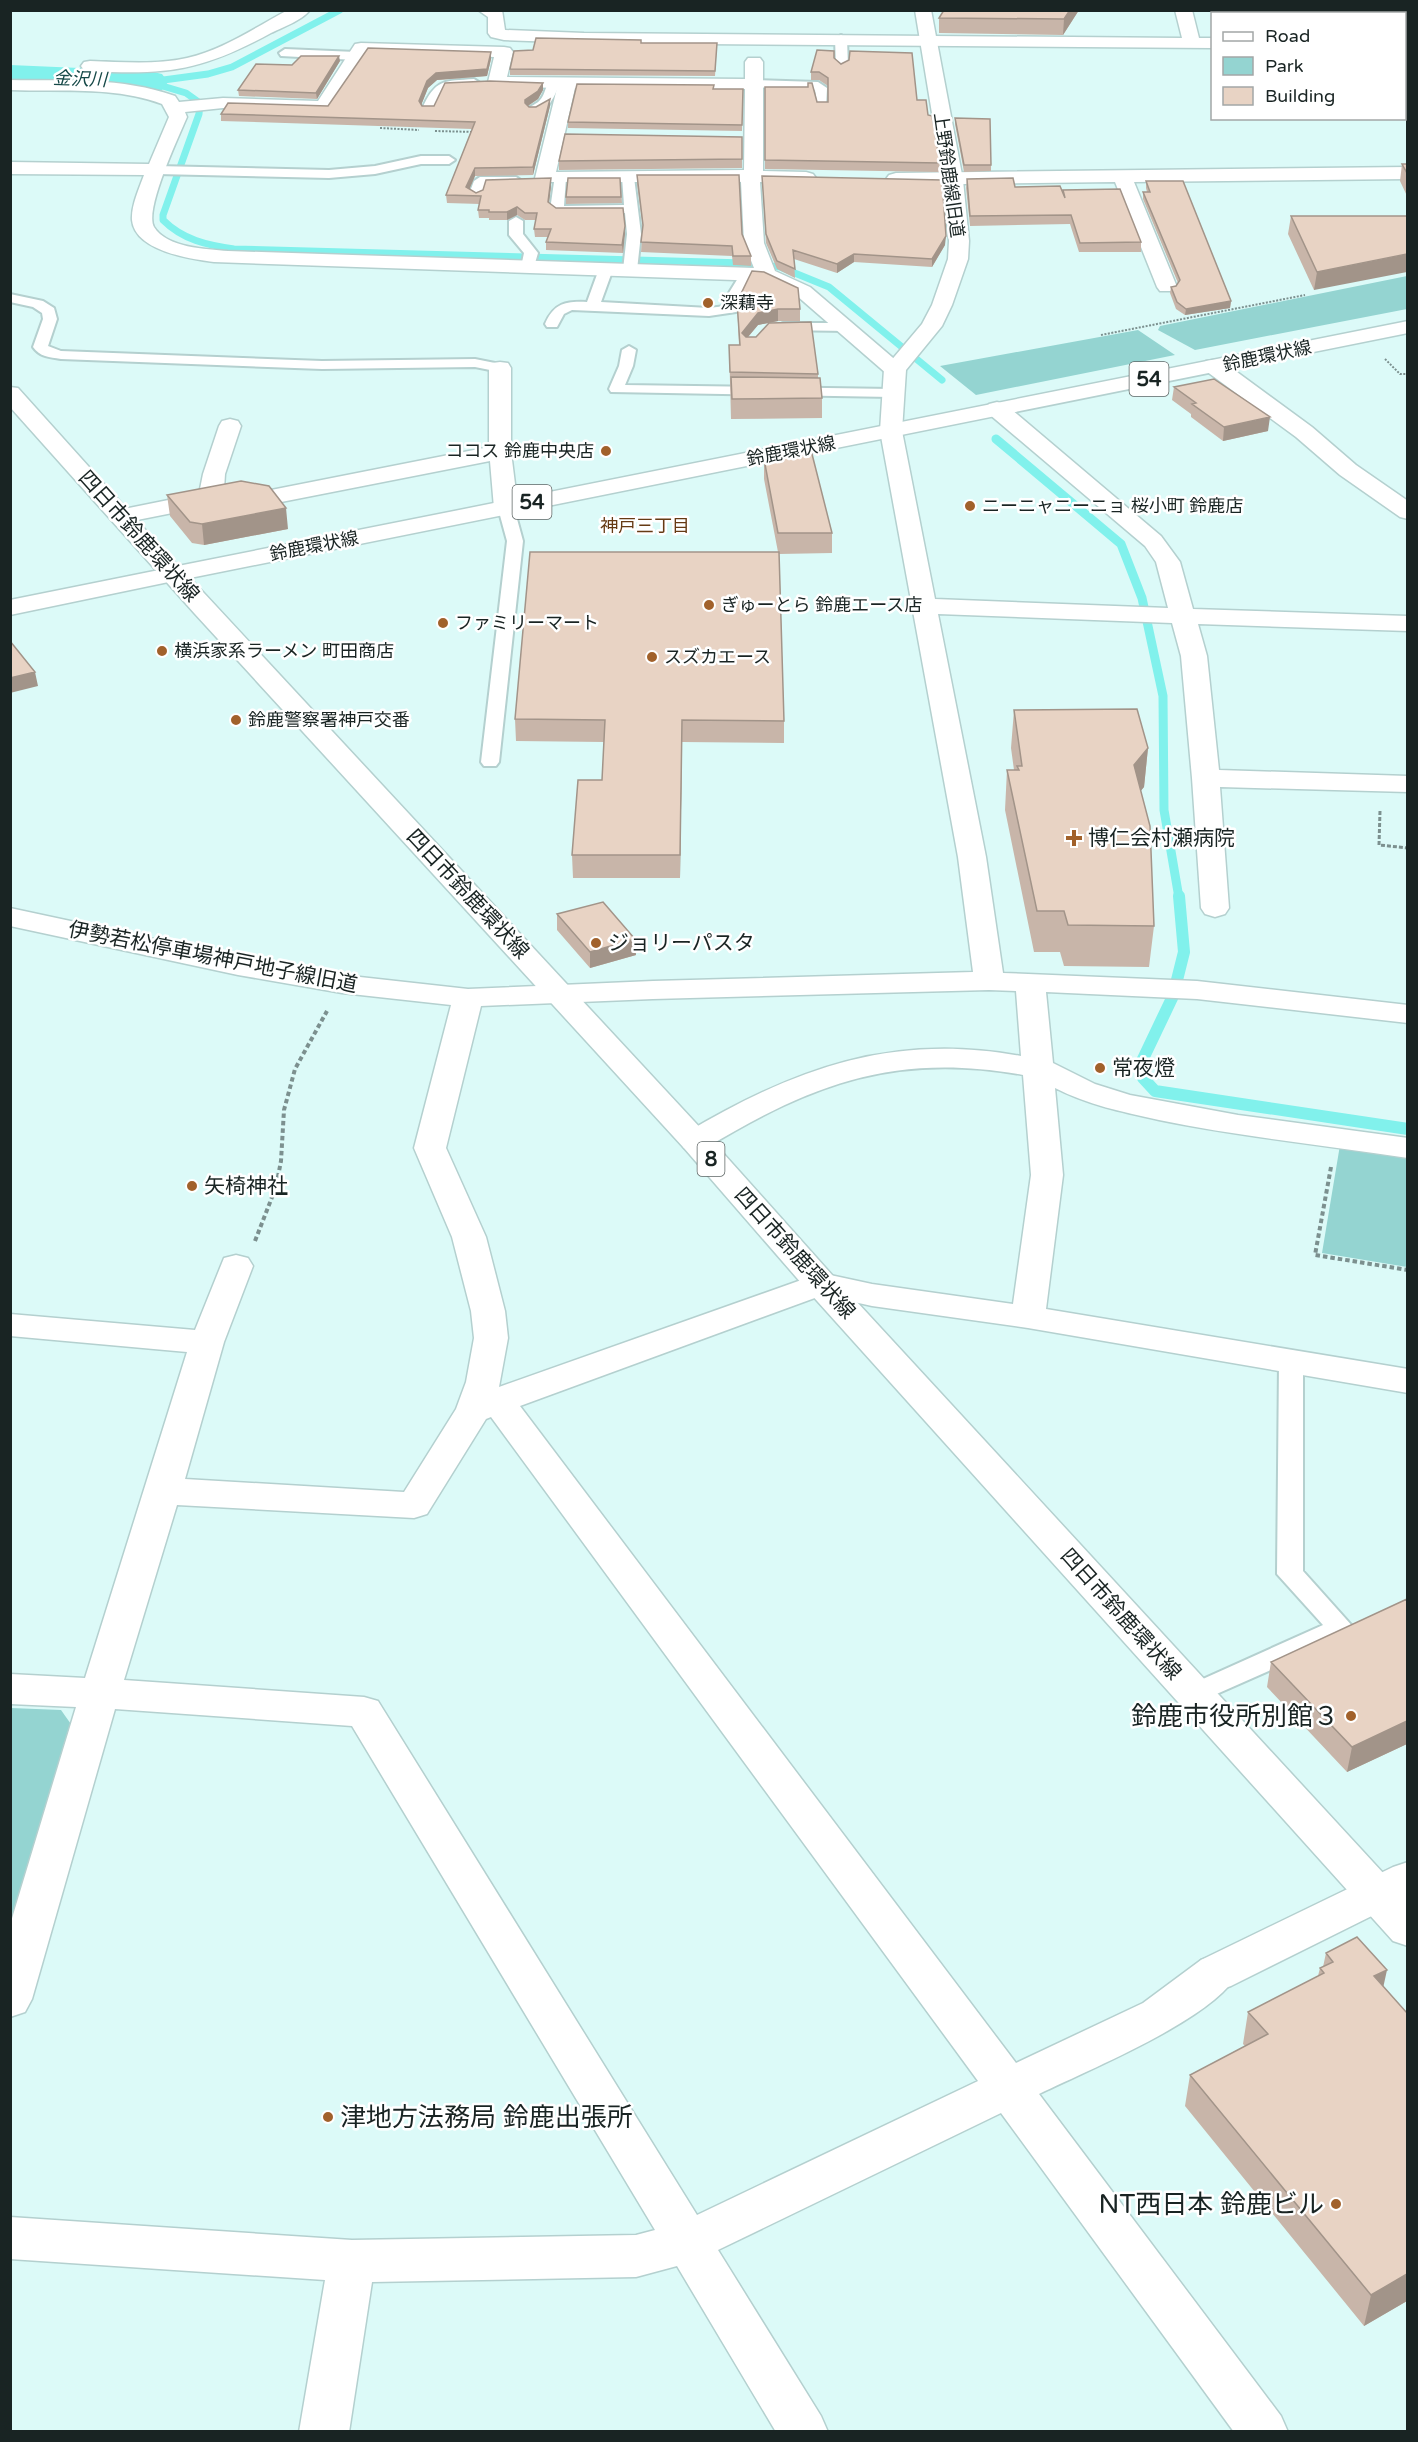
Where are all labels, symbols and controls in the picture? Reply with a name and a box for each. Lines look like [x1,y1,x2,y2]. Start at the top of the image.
legend [1211,12,1406,120]
text: Road [1265,25,1310,47]
text: Park [1265,55,1304,77]
water label: 金沢川 [53,67,109,91]
text: Building [1265,85,1335,107]
street label: 上野鈴鹿線旧道 [929,111,969,239]
place label: 深藕寺 [720,292,774,314]
marker: 深藕寺 [701,296,715,310]
street label: 鈴鹿環状線 [1221,336,1313,376]
road number: 54 [1130,362,1168,396]
street label: 鈴鹿環状線 [745,432,837,470]
place label: ココス 鈴鹿中央店 [445,440,594,462]
marker: ココス 鈴鹿中央店 [599,444,613,458]
street label: 四日市鈴鹿環状線 [73,466,204,607]
road number: 54 [512,485,552,519]
place label: ニーニャニーニョ 桜小町 鈴鹿店 [982,495,1243,517]
marker: ニーニャニーニョ 桜小町 鈴鹿店 [963,499,977,513]
district label: 神戸三丁目 [600,515,690,537]
street label: 鈴鹿環状線 [268,527,360,565]
place label: ぎゅーとら 鈴鹿エース店 [721,594,922,616]
marker: ぎゅーとら 鈴鹿エース店 [702,598,716,612]
place label: ファミリーマート [455,612,599,634]
marker: ファミリーマート [436,616,450,630]
place label: 横浜家系ラーメン 町田商店 [174,640,394,662]
marker: 横浜家系ラーメン 町田商店 [155,644,169,658]
place label: スズカエース [664,646,771,668]
marker: スズカエース [645,650,659,664]
place label: 鈴鹿警察署神戸交番 [248,709,410,731]
marker: 鈴鹿警察署神戸交番 [229,713,243,727]
street label: 四日市鈴鹿環状線 [401,824,534,964]
place label: 博仁会村瀬病院 [1088,826,1235,851]
marker: 博仁会村瀬病院 [1065,829,1083,847]
street label: 伊勢若松停車場神戸地子線旧道 [66,917,360,998]
place label: ジョリーパスタ [608,931,755,956]
marker: ジョリーパスタ [589,936,603,950]
place label: 常夜燈 [1112,1056,1175,1081]
marker: 常夜燈 [1093,1061,1107,1075]
road number: 8 [698,1142,724,1176]
place label: 矢椅神社 [204,1174,288,1199]
marker: 矢椅神社 [185,1179,199,1193]
street label: 四日市鈴鹿環状線 [729,1183,860,1324]
street label: 四日市鈴鹿環状線 [1055,1544,1186,1685]
place label: 鈴鹿市役所別館３ [1131,1701,1339,1732]
marker: 鈴鹿市役所別館３ [1344,1709,1358,1723]
place label: 津地方法務局 鈴鹿出張所 [340,2102,633,2133]
marker: 津地方法務局 鈴鹿出張所 [321,2110,335,2124]
place label: NT西日本 鈴鹿ビル [1099,2189,1324,2220]
marker: NT西日本 鈴鹿ビル [1329,2197,1343,2211]

